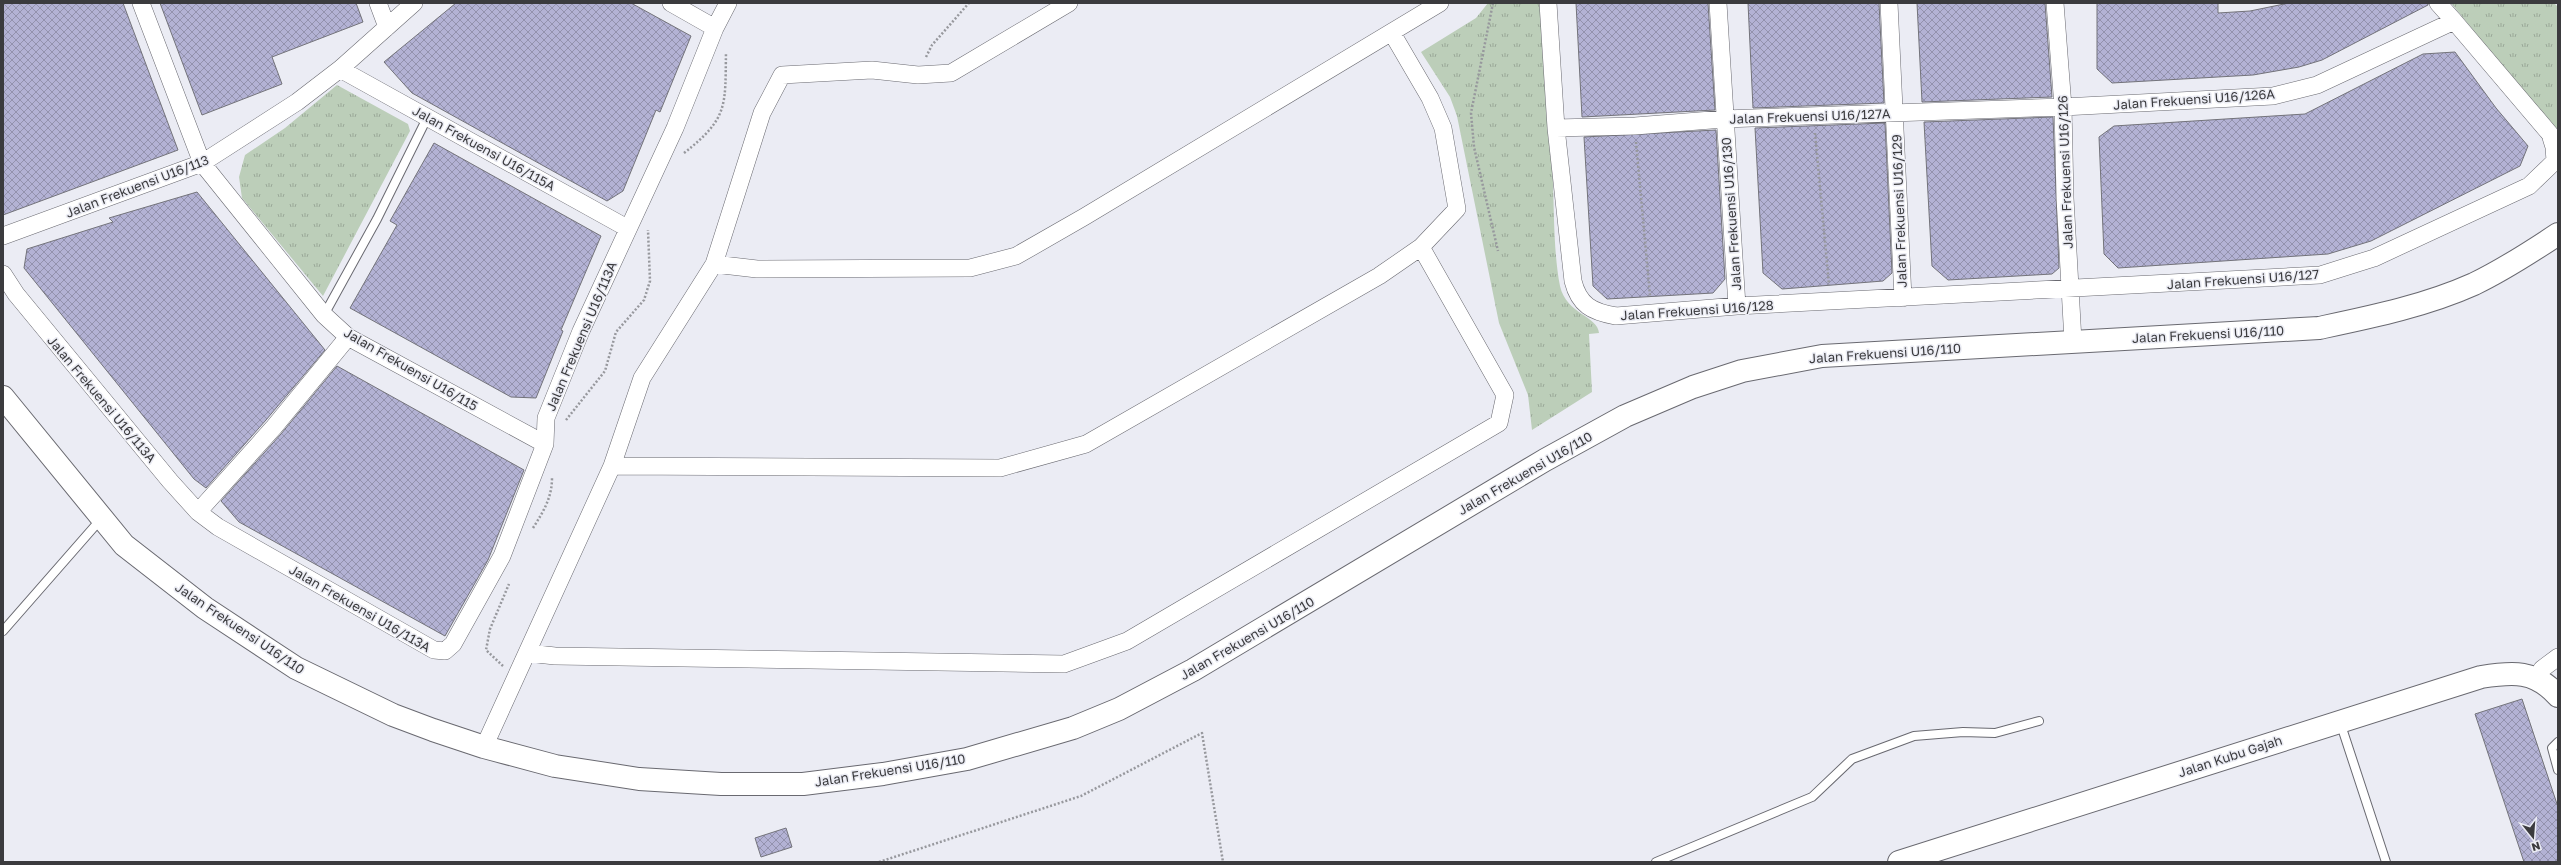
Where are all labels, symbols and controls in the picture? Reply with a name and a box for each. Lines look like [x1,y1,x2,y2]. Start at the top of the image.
street label: Jalan Frekuensi U16/126A [2113,85,2276,113]
street label: Jalan Frekuensi U16/126 [2054,95,2076,249]
street label: Jalan Frekuensi U16/115A [410,102,558,194]
street label: Jalan Frekuensi U16/127A [1729,105,1891,127]
street label: Jalan Frekuensi U16/129 [1888,134,1910,288]
street label: Jalan Frekuensi U16/130 [1718,137,1744,291]
street label: Jalan Frekuensi U16/113 [63,151,211,221]
street label: Jalan Frekuensi U16/113A [542,259,620,413]
street label: Jalan Frekuensi U16/127 [2166,266,2320,292]
street label: Jalan Frekuensi U16/128 [1620,297,1774,323]
street label: Jalan Frekuensi U16/110 [2131,322,2285,346]
street label: Jalan Frekuensi U16/115 [341,324,481,414]
street label: Jalan Frekuensi U16/113A [44,332,160,466]
street label: Jalan Frekuensi U16/110 [1808,340,1962,366]
street label: Jalan Frekuensi U16/110 [1455,428,1595,518]
street label: Jalan Frekuensi U16/113A [286,561,434,655]
street label: Jalan Frekuensi U16/110 [172,579,308,677]
street label: Jalan Frekuensi U16/110 [1177,593,1317,683]
street label: Jalan Kubu Gajah [2176,732,2284,780]
street label: Jalan Frekuensi U16/110 [813,750,967,790]
north arrow [2513,817,2553,857]
text: N [2530,840,2542,854]

